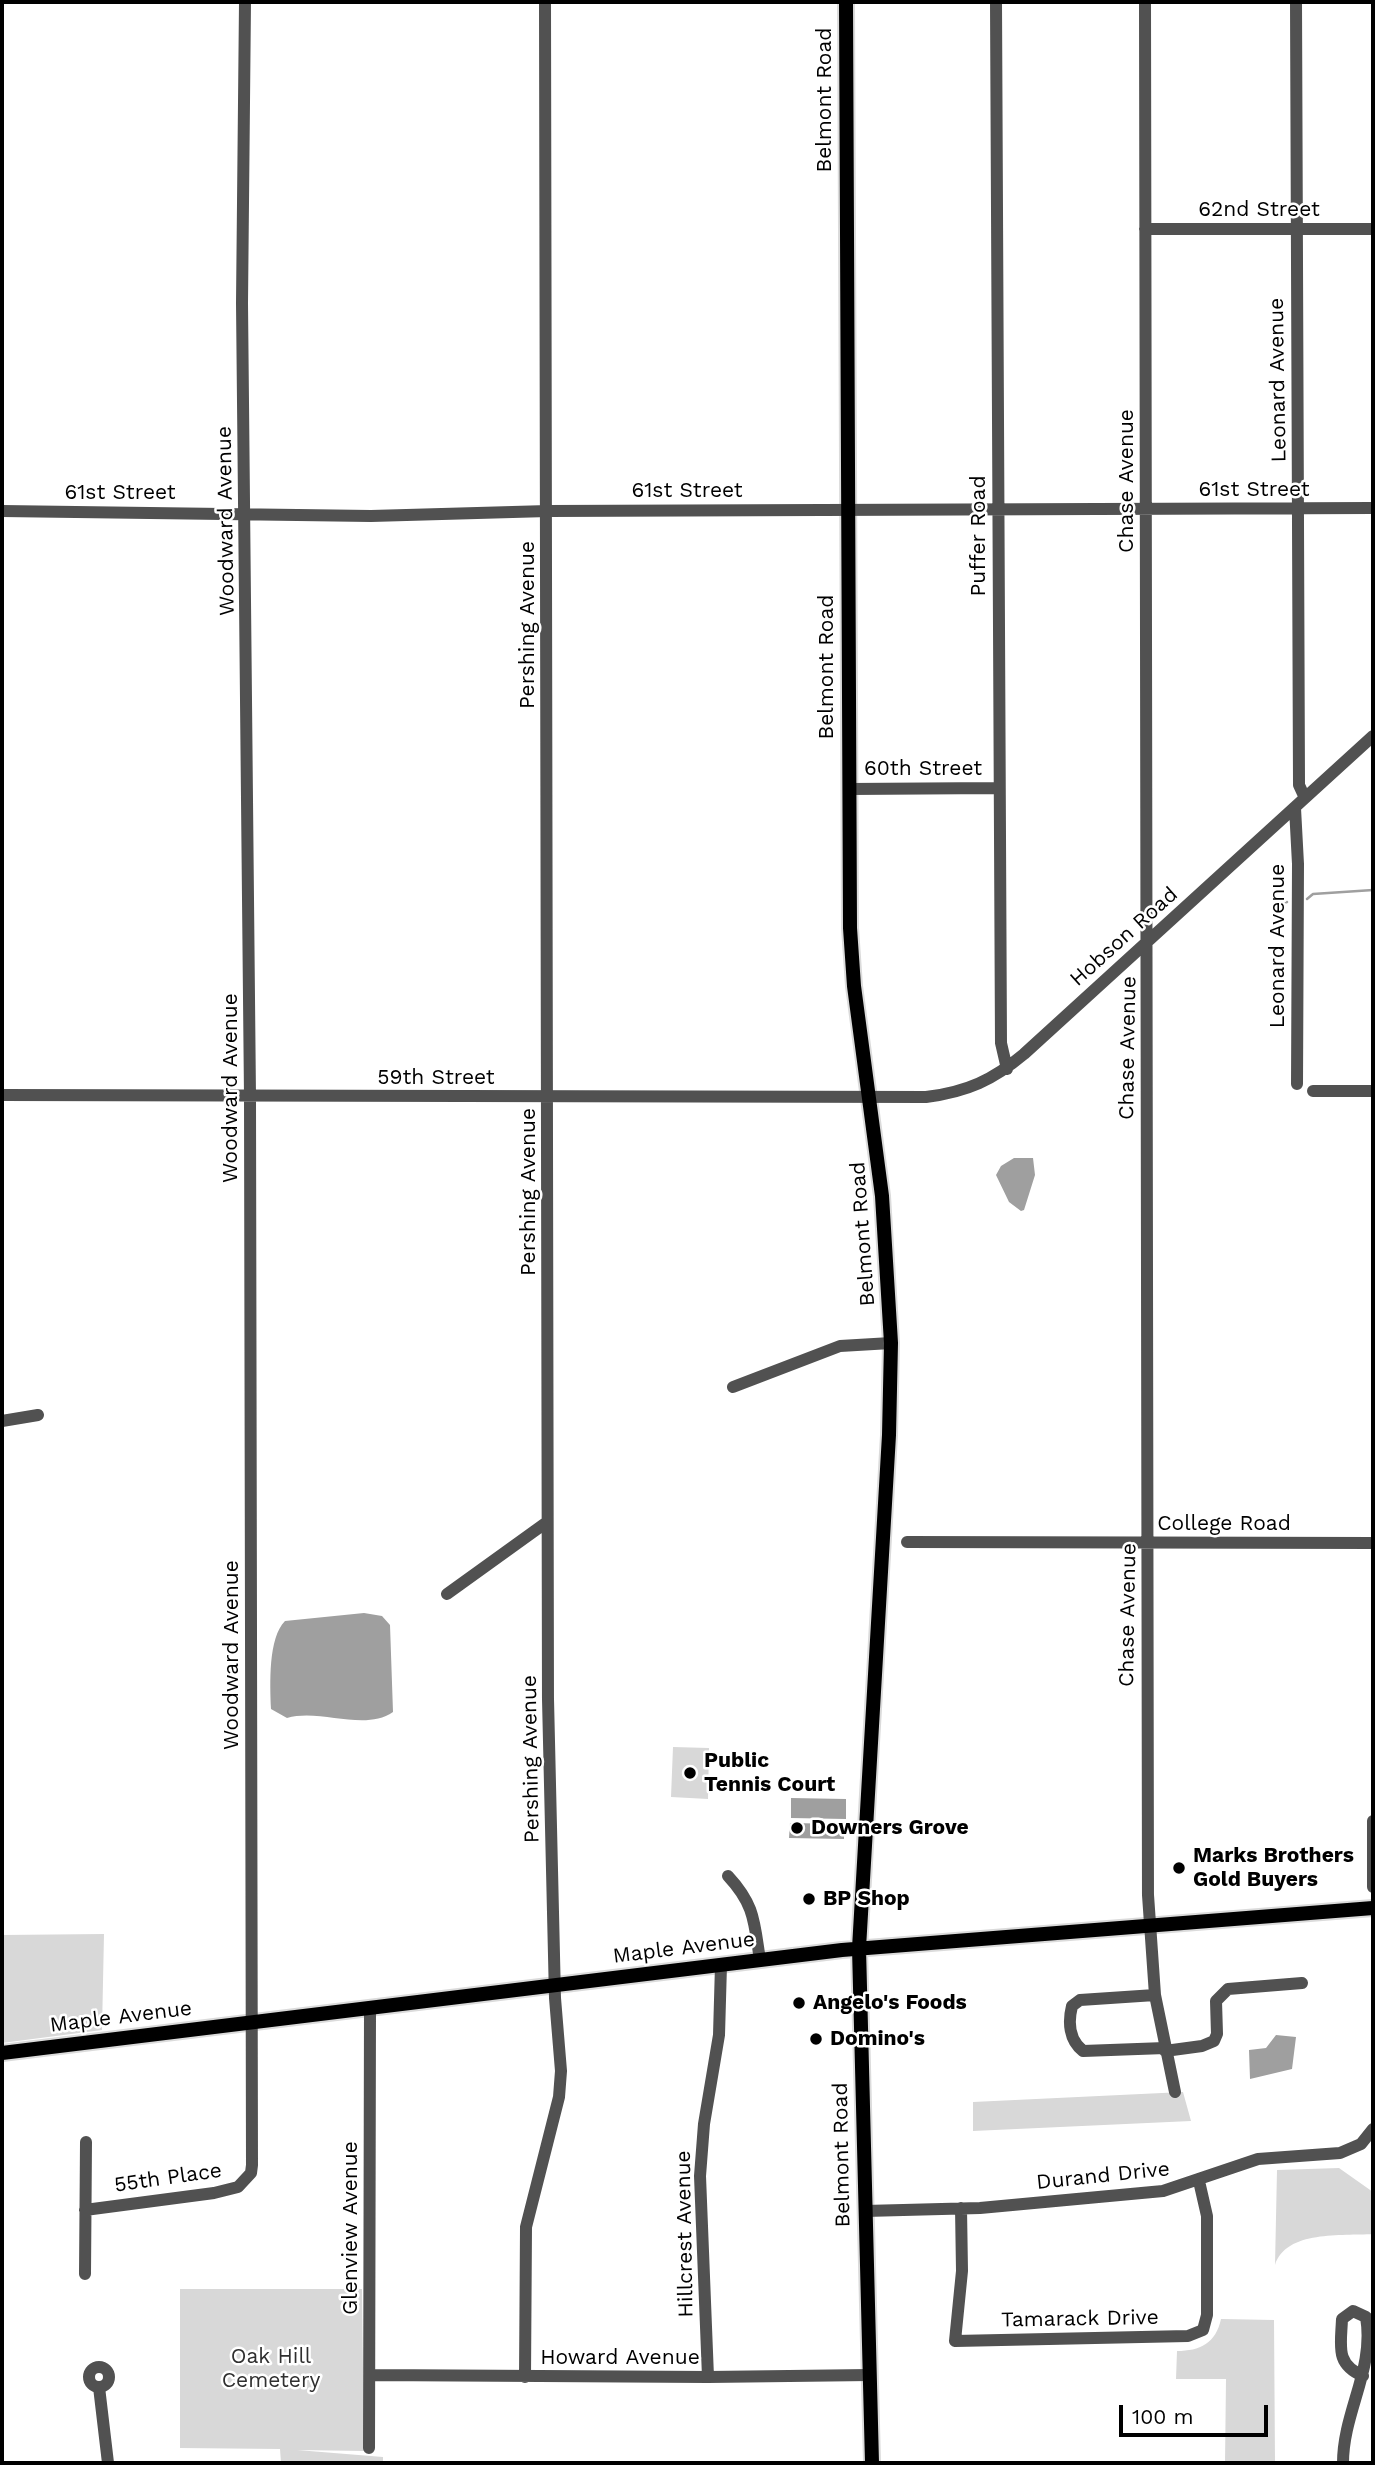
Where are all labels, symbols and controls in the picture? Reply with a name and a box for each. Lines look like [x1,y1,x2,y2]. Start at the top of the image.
street label: Belmont Road [812,28,838,172]
street label: 62nd Street [1198,197,1320,223]
street label: Leonard Avenue [1264,297,1292,463]
street label: Chase Avenue [1114,409,1140,553]
street label: Woodward Avenue [212,426,240,616]
street label: Puffer Road [966,475,992,597]
street label: 61st Street [1198,477,1310,503]
street label: 61st Street [631,478,743,504]
street label: 61st Street [64,480,176,506]
street label: Pershing Avenue [515,541,541,709]
street label: Belmont Road [814,595,840,739]
street label: 60th Street [864,756,982,782]
street label: Leonard Avenue [1265,864,1291,1028]
street label: Hobson Road [1065,882,1183,992]
street label: Chase Avenue [1114,976,1142,1120]
street label: Woodward Avenue [218,993,244,1183]
street label: 59th Street [377,1065,495,1091]
street label: Pershing Avenue [516,1108,542,1276]
street label: Belmont Road [845,1161,881,1307]
street label: College Road [1157,1511,1291,1537]
street label: Chase Avenue [1114,1543,1142,1687]
street label: Woodward Avenue [219,1560,245,1750]
street label: Pershing Avenue [517,1675,545,1843]
place label: Public Tennis Court [704,1748,835,1798]
marker: Public Tennis Court [682,1765,698,1781]
place label: Downers Grove [811,1815,969,1841]
marker: Downers Grove [789,1820,805,1836]
place label: Marks Brothers Gold Buyers [1193,1843,1354,1893]
marker: Marks Brothers Gold Buyers [1171,1860,1187,1876]
place label: BP Shop [823,1886,910,1912]
marker: BP Shop [801,1891,817,1907]
street label: Maple Avenue [612,1927,756,1969]
place label: Angelo's Foods [813,1990,967,2016]
marker: Angelo's Foods [791,1995,807,2011]
street label: Maple Avenue [49,1996,193,2038]
place label: Domino's [830,2026,925,2052]
marker: Domino's [808,2031,824,2047]
street label: Belmont Road [828,2082,856,2228]
street label: Glenview Avenue [338,2141,364,2315]
street label: Hillcrest Avenue [671,2150,699,2318]
street label: Durand Drive [1035,2156,1171,2196]
street label: 55th Place [113,2158,223,2198]
street label: Tamarack Drive [1001,2305,1159,2333]
park label: Oak Hill Cemetery [222,2344,320,2394]
street label: Howard Avenue [540,2345,700,2371]
scale bar [1123,2392,1272,2436]
text: 100 m [1132,2404,1194,2429]

